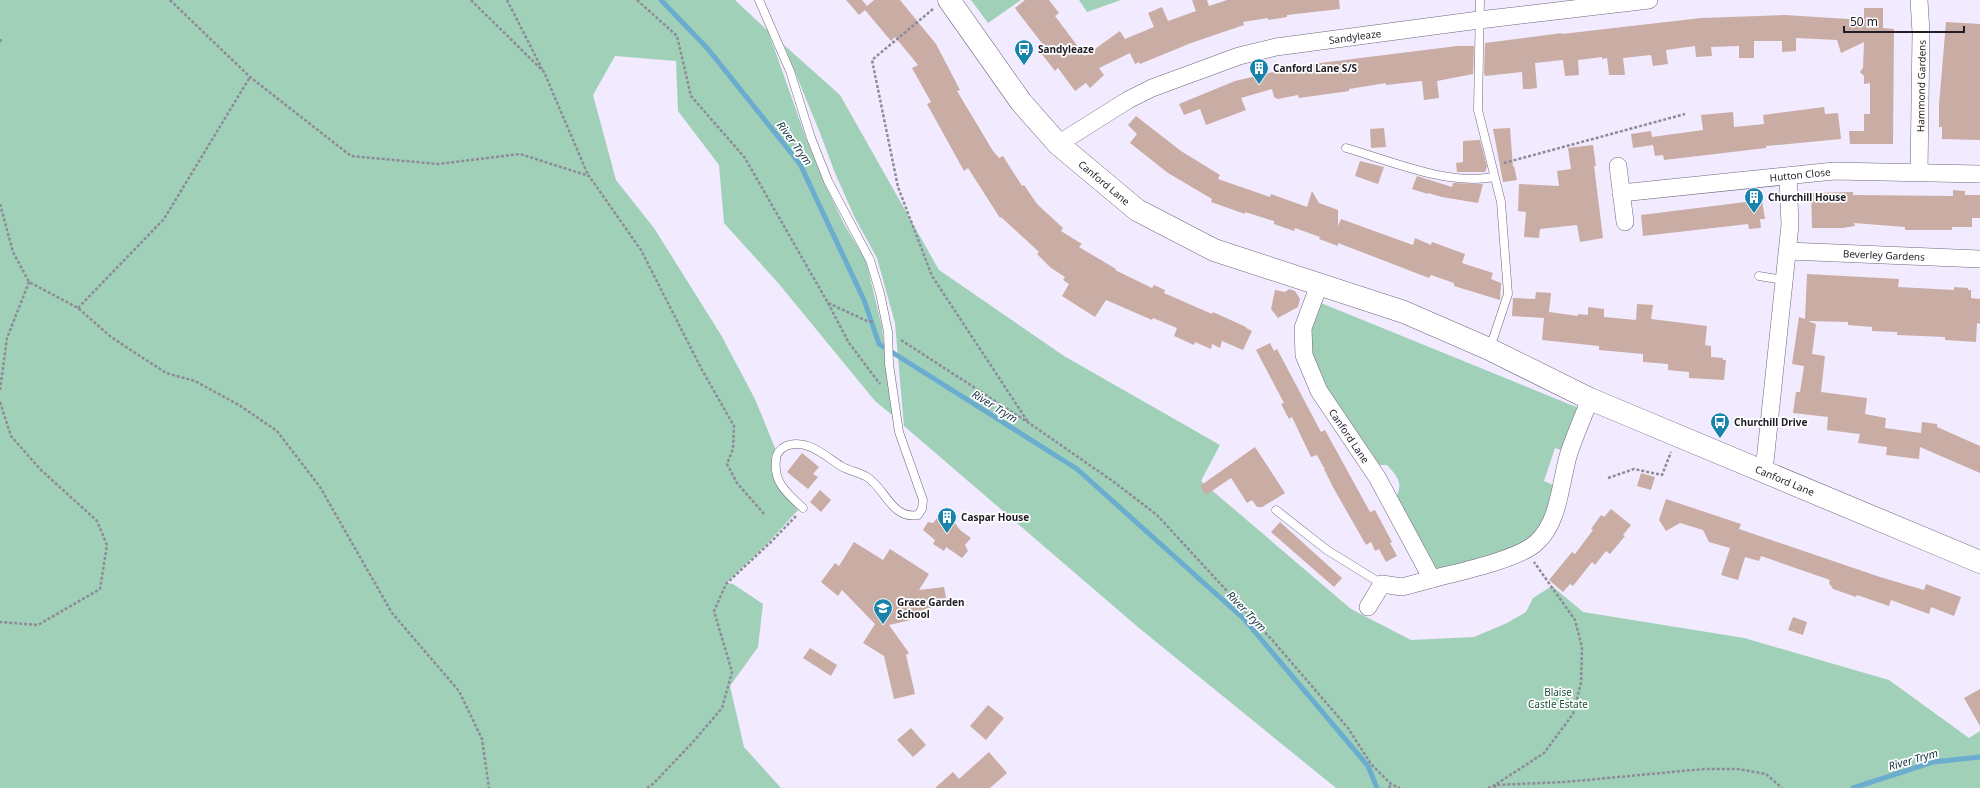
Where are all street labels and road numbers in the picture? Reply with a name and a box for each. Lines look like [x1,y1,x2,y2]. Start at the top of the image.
street label: Sandyleaze [1328,26,1382,47]
street label: Hammond Gardens [1913,40,1929,132]
street label: Canford Lane [1075,157,1133,208]
street label: Hutton Close [1769,164,1832,185]
street label: Beverley Gardens [1843,246,1925,264]
street label: Canford Lane [1326,406,1373,466]
street label: Canford Lane [1753,462,1817,499]

